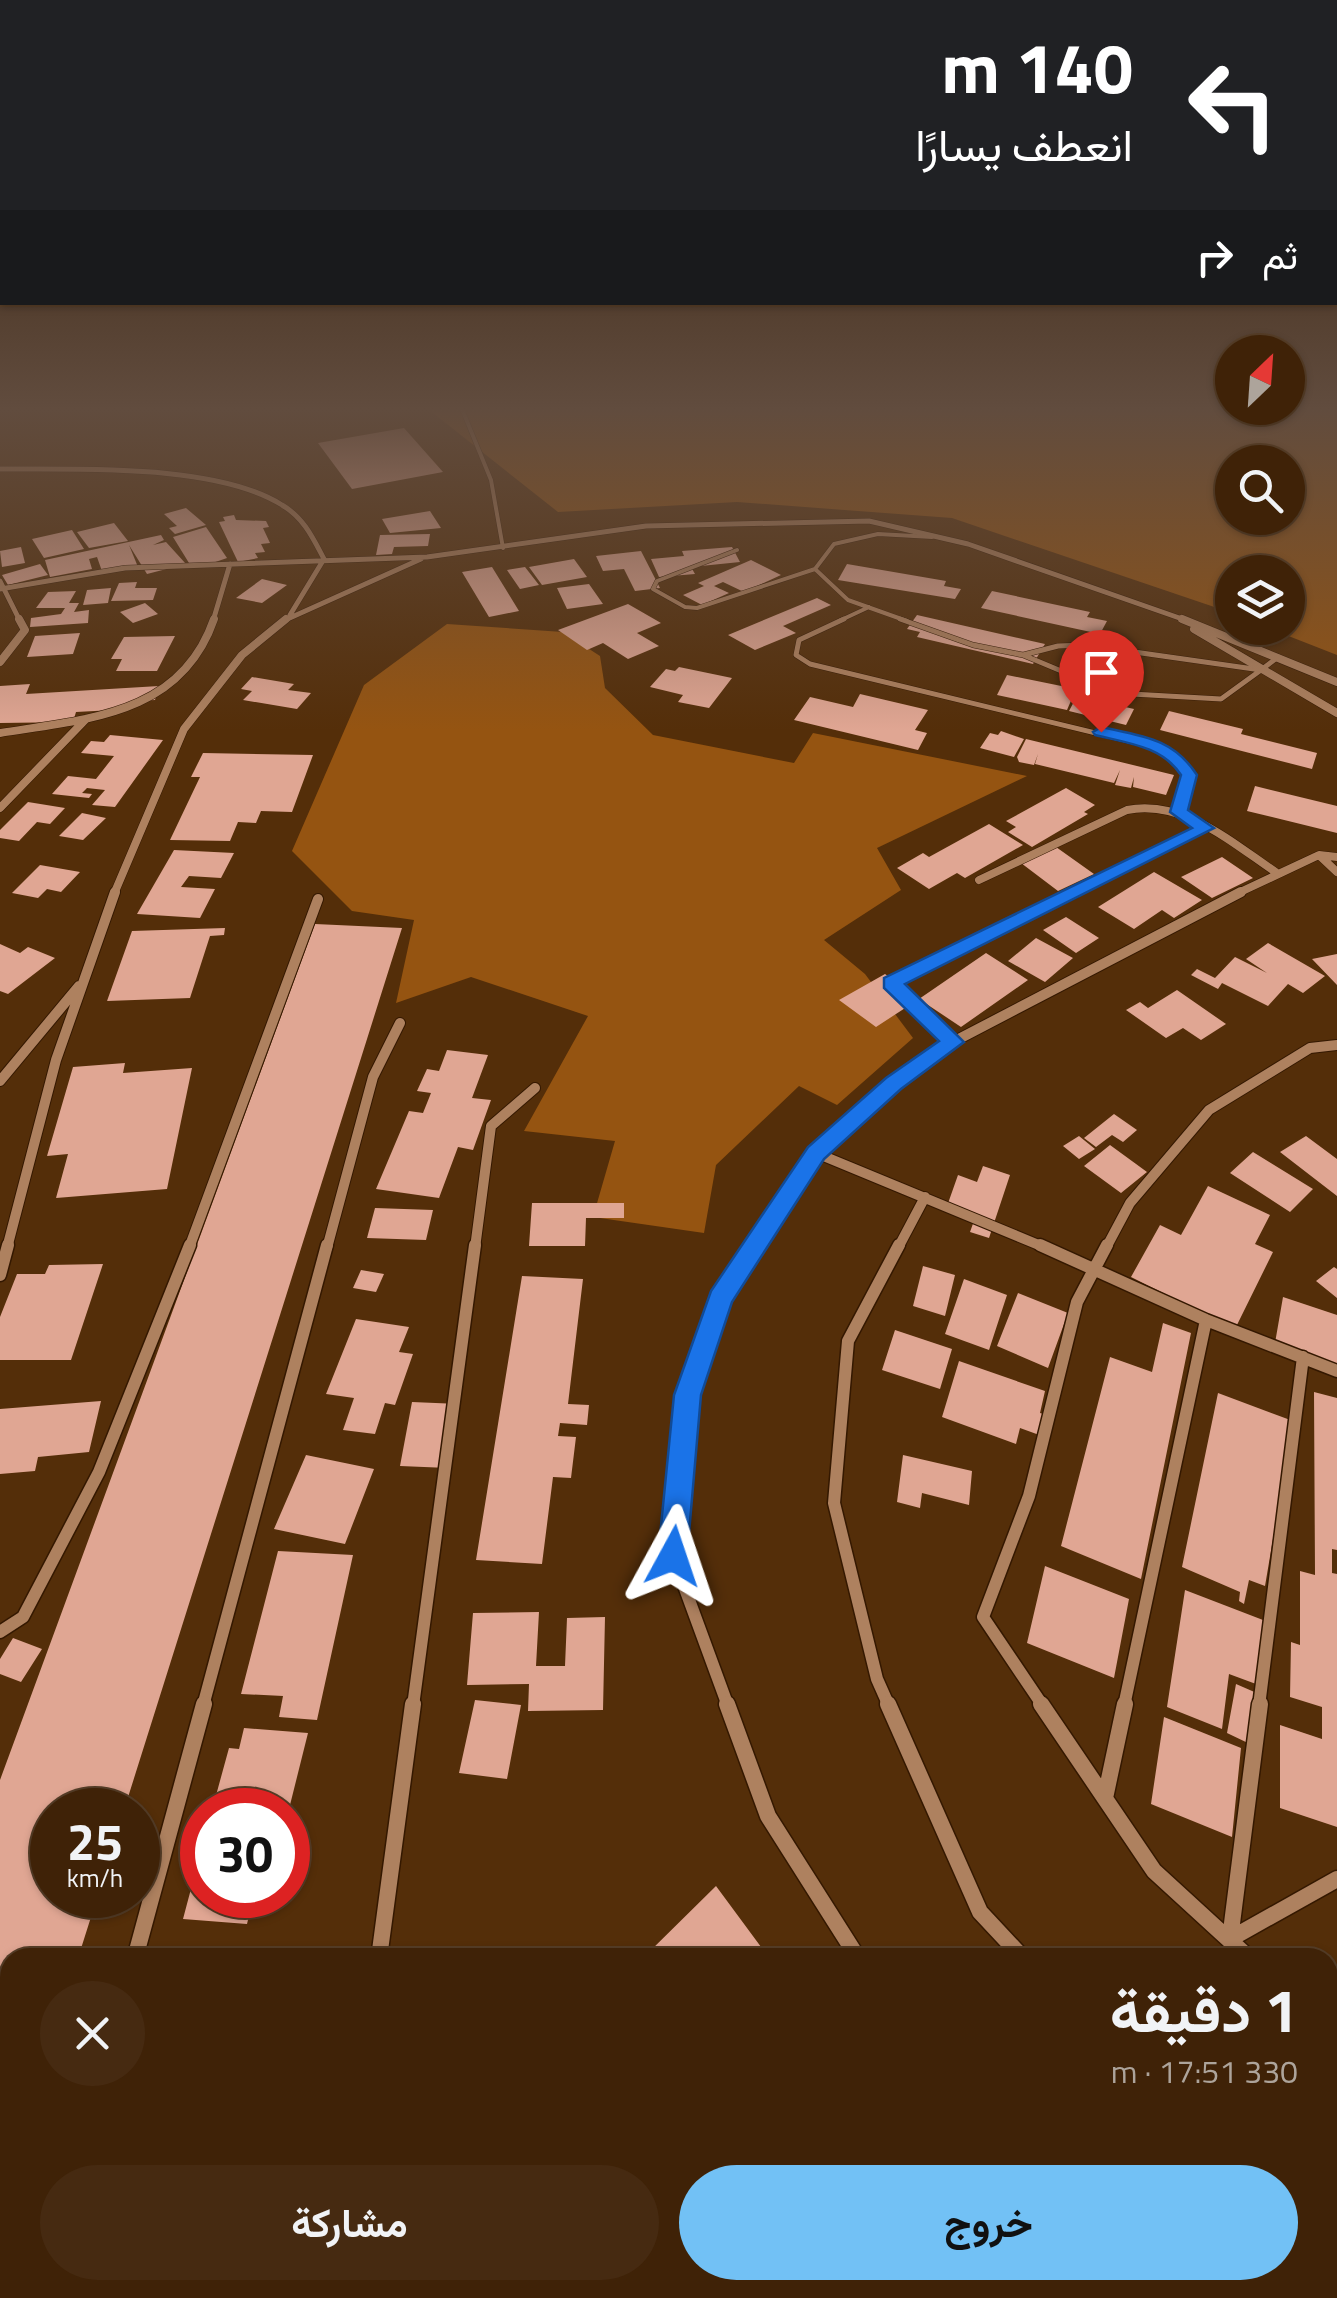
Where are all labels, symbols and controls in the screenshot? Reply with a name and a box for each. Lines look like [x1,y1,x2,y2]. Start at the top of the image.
text: 140 m [941,14,1133,120]
icon: left [1168,40,1298,170]
text: انعطف يسارًا [915,110,1133,178]
text: ثم [1262,226,1298,284]
icon: right [1187,230,1242,285]
north arrow [1215,335,1305,425]
map controls [1215,335,1305,645]
button: search [1215,445,1305,535]
button: layers [1215,555,1305,645]
pin [1059,630,1144,733]
icon: arrive [1074,645,1129,700]
position arrow [621,1504,725,1608]
speed limit sign: 30 [180,1788,310,1918]
text: 25 [67,1803,123,1879]
text: km/h [67,1859,123,1897]
text: 1 دقيقة [1110,1964,1298,2055]
button: close [40,1981,145,2086]
text: 330 m · 17:51 [1111,2047,1298,2095]
button: مشاركة [40,2165,659,2280]
button: خروج [679,2165,1298,2280]

